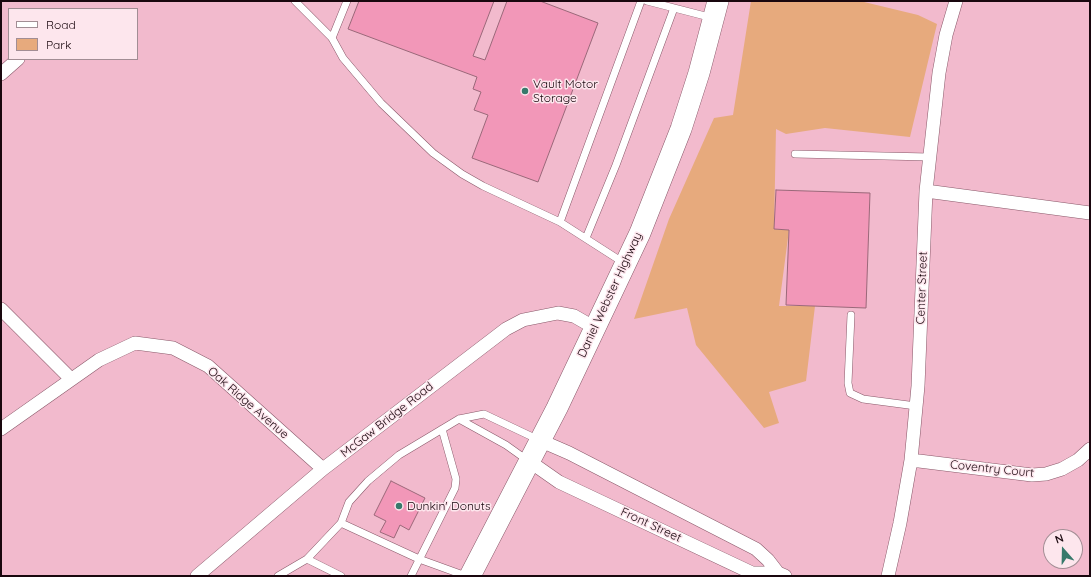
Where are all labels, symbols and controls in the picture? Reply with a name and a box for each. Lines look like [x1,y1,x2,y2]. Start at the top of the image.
legend [8,8,138,60]
text: Road [46,17,76,32]
text: Park [46,37,71,52]
place label: Vault Motor Storage [533,77,598,105]
marker: Vault Motor Storage [520,86,530,96]
street label: Daniel Webster Highway [575,230,645,360]
street label: Center Street [914,251,930,325]
street label: Oak Ridge Avenue [205,364,291,442]
street label: McGaw Bridge Road [338,379,436,461]
street label: Coventry Court [949,457,1035,481]
place label: Dunkin' Donuts [407,499,491,513]
marker: Dunkin' Donuts [394,501,404,511]
street label: Front Street [618,505,684,545]
north arrow [1043,529,1083,569]
text: N [1053,531,1065,547]

